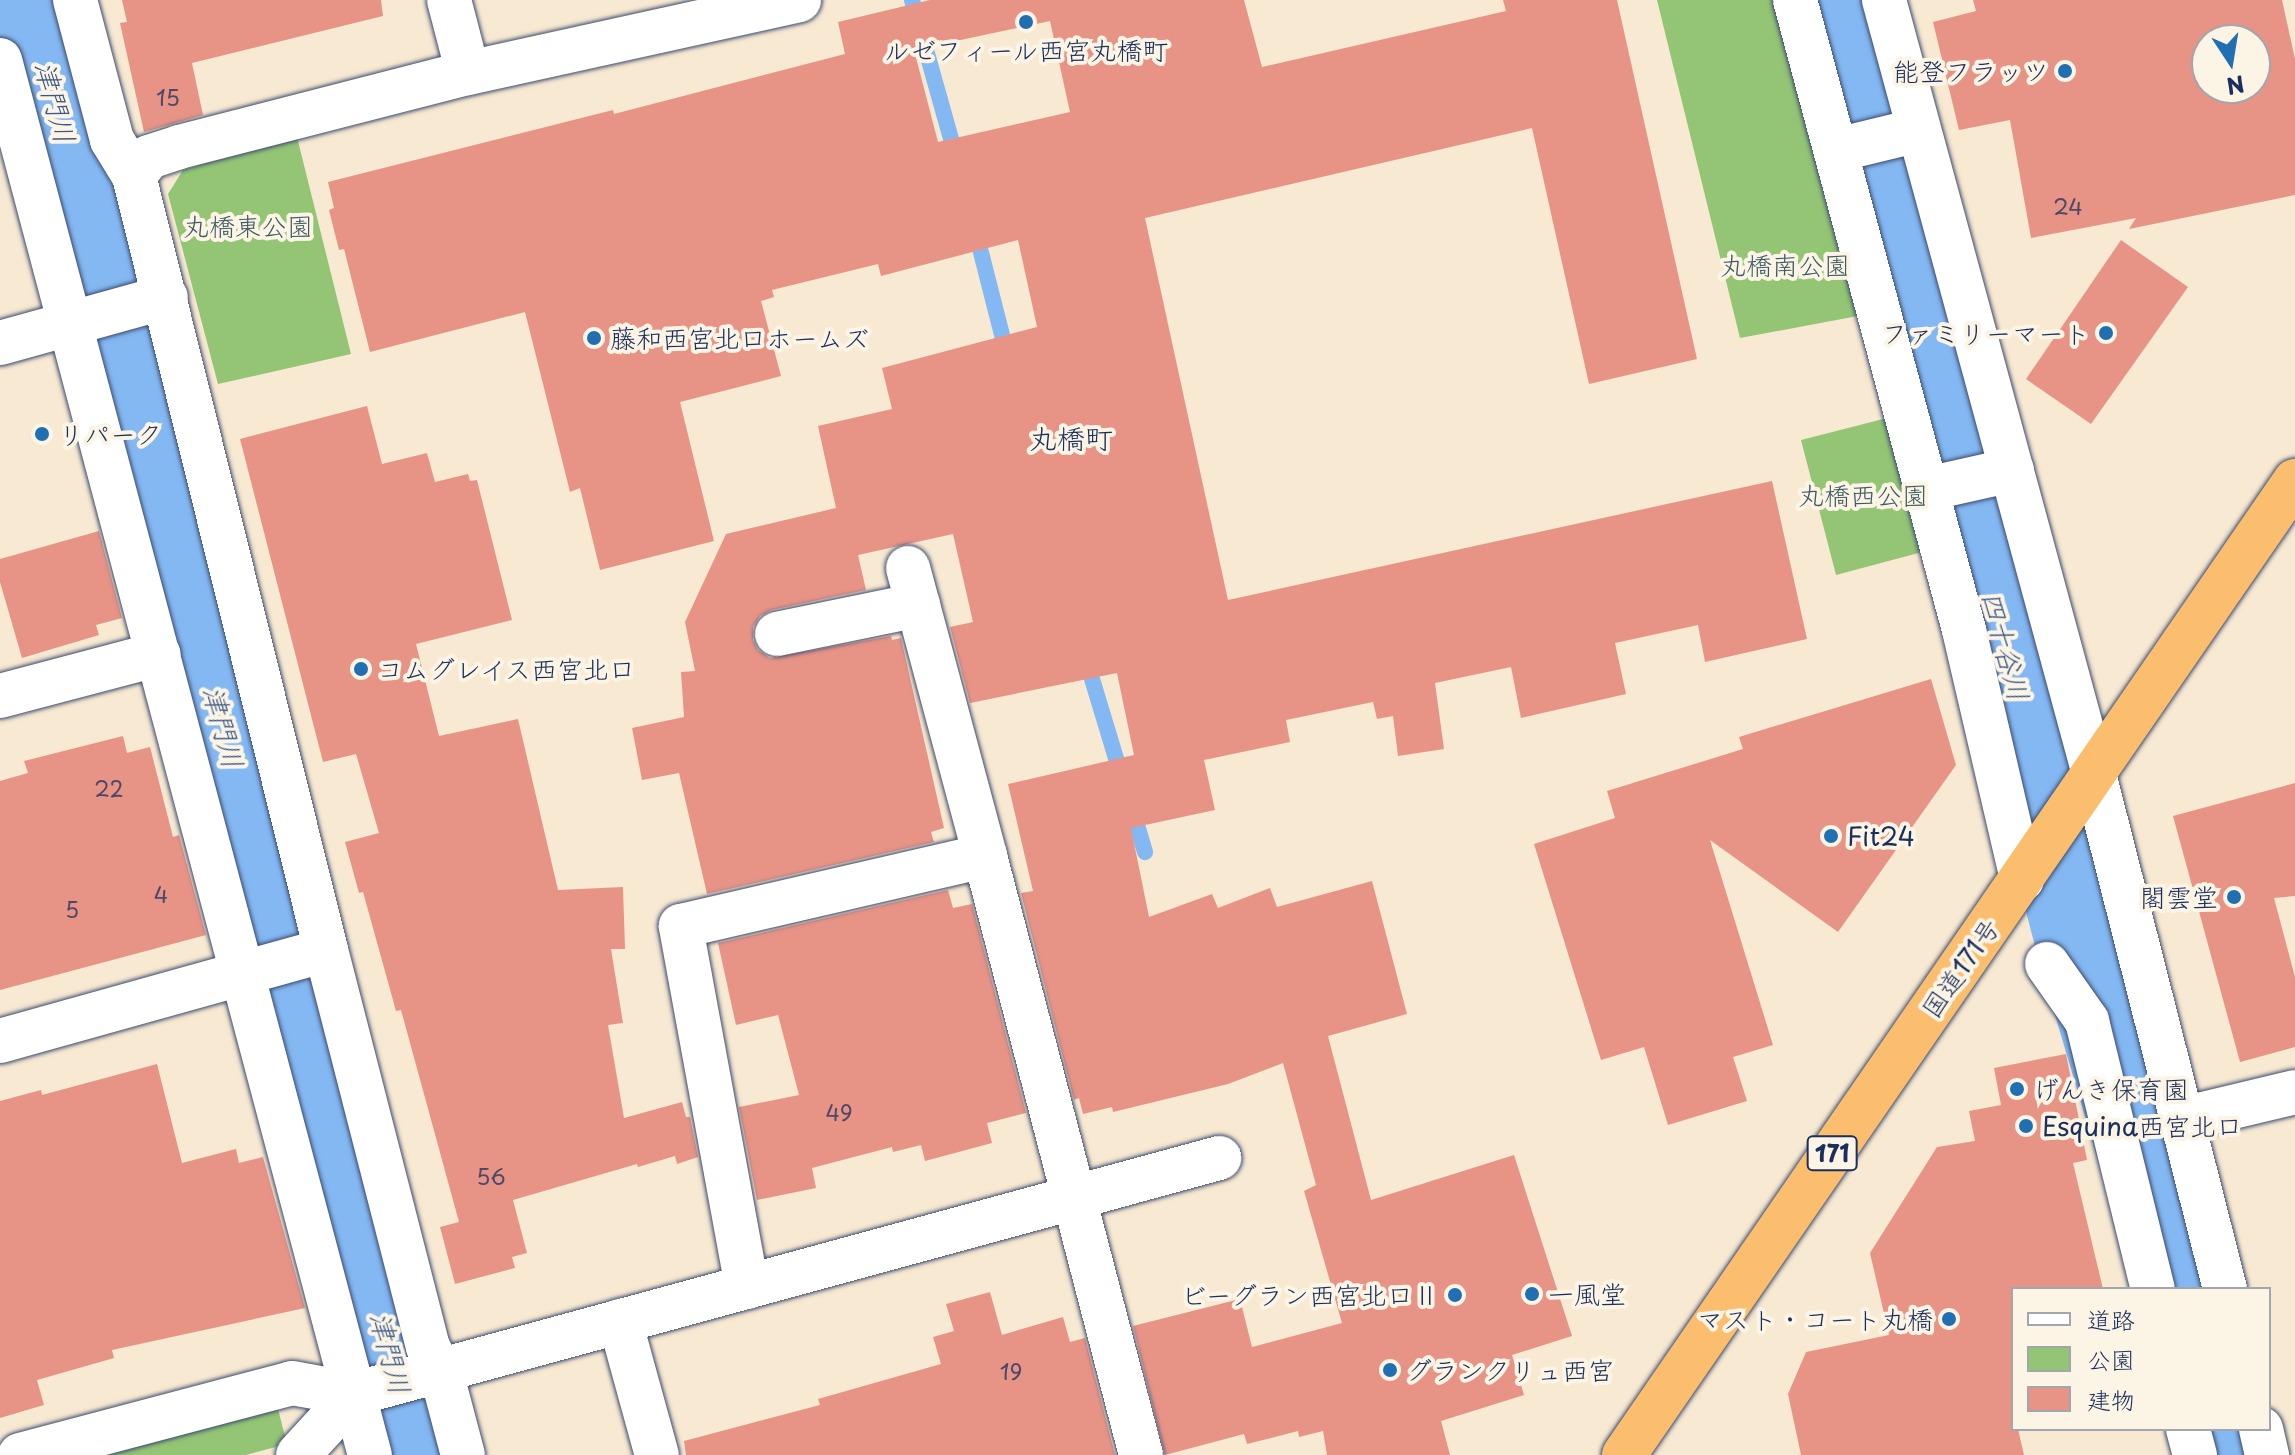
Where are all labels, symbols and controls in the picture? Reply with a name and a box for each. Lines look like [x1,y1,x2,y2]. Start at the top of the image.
marker: ルゼフィール西宮丸橋町 [1017,13,1035,31]
north arrow [2191,24,2271,104]
place label: ルゼフィール西宮丸橋町 [883,34,1169,66]
place label: 能登フラッツ [1893,55,2049,87]
water label: 津門川 [29,57,83,147]
marker: 能登フラッツ [2056,62,2074,80]
text: N [2224,68,2248,104]
house number: 15 [156,84,180,110]
house number: 24 [2053,193,2083,219]
park label: 丸橋東公園 [183,210,313,242]
park label: 丸橋南公園 [1720,249,1850,281]
place label: ファミリーマート [1882,317,2090,349]
place label: 藤和西宮北口ホームズ [610,322,870,354]
marker: ファミリーマート [2097,324,2115,342]
marker: 藤和西宮北口ホームズ [585,329,603,347]
place label: リパーク [58,418,162,450]
district label: 丸橋町 [1029,421,1113,455]
marker: リパーク [33,425,51,443]
park label: 丸橋西公園 [1798,479,1928,511]
water label: 四十谷川 [1975,588,2037,704]
place label: コムグレイス西宮北口 [377,653,637,685]
marker: コムグレイス西宮北口 [352,660,370,678]
water label: 津門川 [197,682,251,772]
house number: 22 [94,775,124,801]
place label: Fit24 [1847,820,1915,852]
marker: Fit24 [1822,827,1840,845]
house number: 4 [154,881,168,907]
place label: 閣雲堂 [2140,881,2218,913]
marker: 閣雲堂 [2225,888,2243,906]
house number: 5 [65,896,79,922]
street label: 国道171号 [1915,913,2005,1023]
place label: げんき保育園 [2033,1073,2189,1105]
marker: げんき保育園 [2008,1080,2026,1098]
house number: 49 [825,1099,853,1125]
place label: Esquina西宮北口 [2042,1110,2242,1142]
marker: Esquina西宮北口 [2017,1117,2035,1135]
road number: 171 [1806,1133,1858,1173]
house number: 56 [476,1163,506,1189]
place label: 一風堂 [1548,1278,1626,1310]
place label: ビーグラン西宮北口Ⅱ [1180,1279,1439,1311]
marker: 一風堂 [1523,1285,1541,1303]
marker: ビーグラン西宮北口Ⅱ [1446,1286,1464,1304]
legend [2011,1287,2271,1431]
text: 道路 [2087,1301,2135,1337]
place label: マスト・コート丸橋 [1699,1303,1933,1335]
water label: 津門川 [364,1308,418,1398]
marker: マスト・コート丸橋 [1940,1310,1958,1328]
text: 公園 [2087,1341,2135,1377]
place label: グランクリュ西宮 [1406,1354,1614,1386]
house number: 19 [1000,1358,1022,1384]
marker: グランクリュ西宮 [1381,1361,1399,1379]
text: 建物 [2087,1381,2135,1417]

